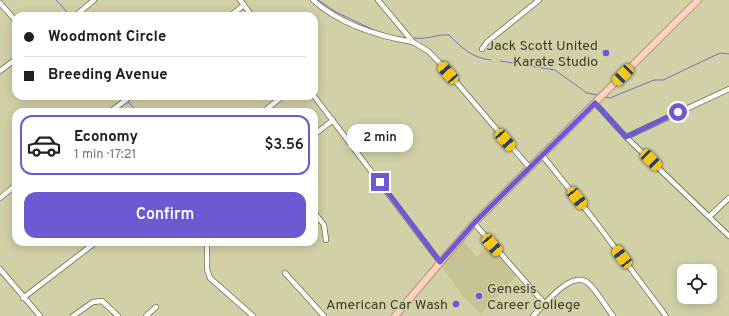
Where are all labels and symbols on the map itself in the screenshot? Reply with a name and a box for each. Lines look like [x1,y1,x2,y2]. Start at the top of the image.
place label: Jack Scott United Karate Studio [487,38,598,71]
marker: Jack Scott United Karate Studio [601,48,611,58]
car [436,60,460,86]
car [610,62,636,88]
route start [669,103,687,121]
callout: 2 min [347,124,413,152]
car [493,127,517,153]
car [638,147,664,173]
route end [371,173,389,191]
car [565,185,589,211]
car [480,232,504,258]
car [610,244,634,270]
place label: Genesis Career College [487,281,580,314]
marker: Genesis Career College [474,291,484,301]
place label: American Car Wash [326,297,448,314]
marker: American Car Wash [451,299,461,309]

